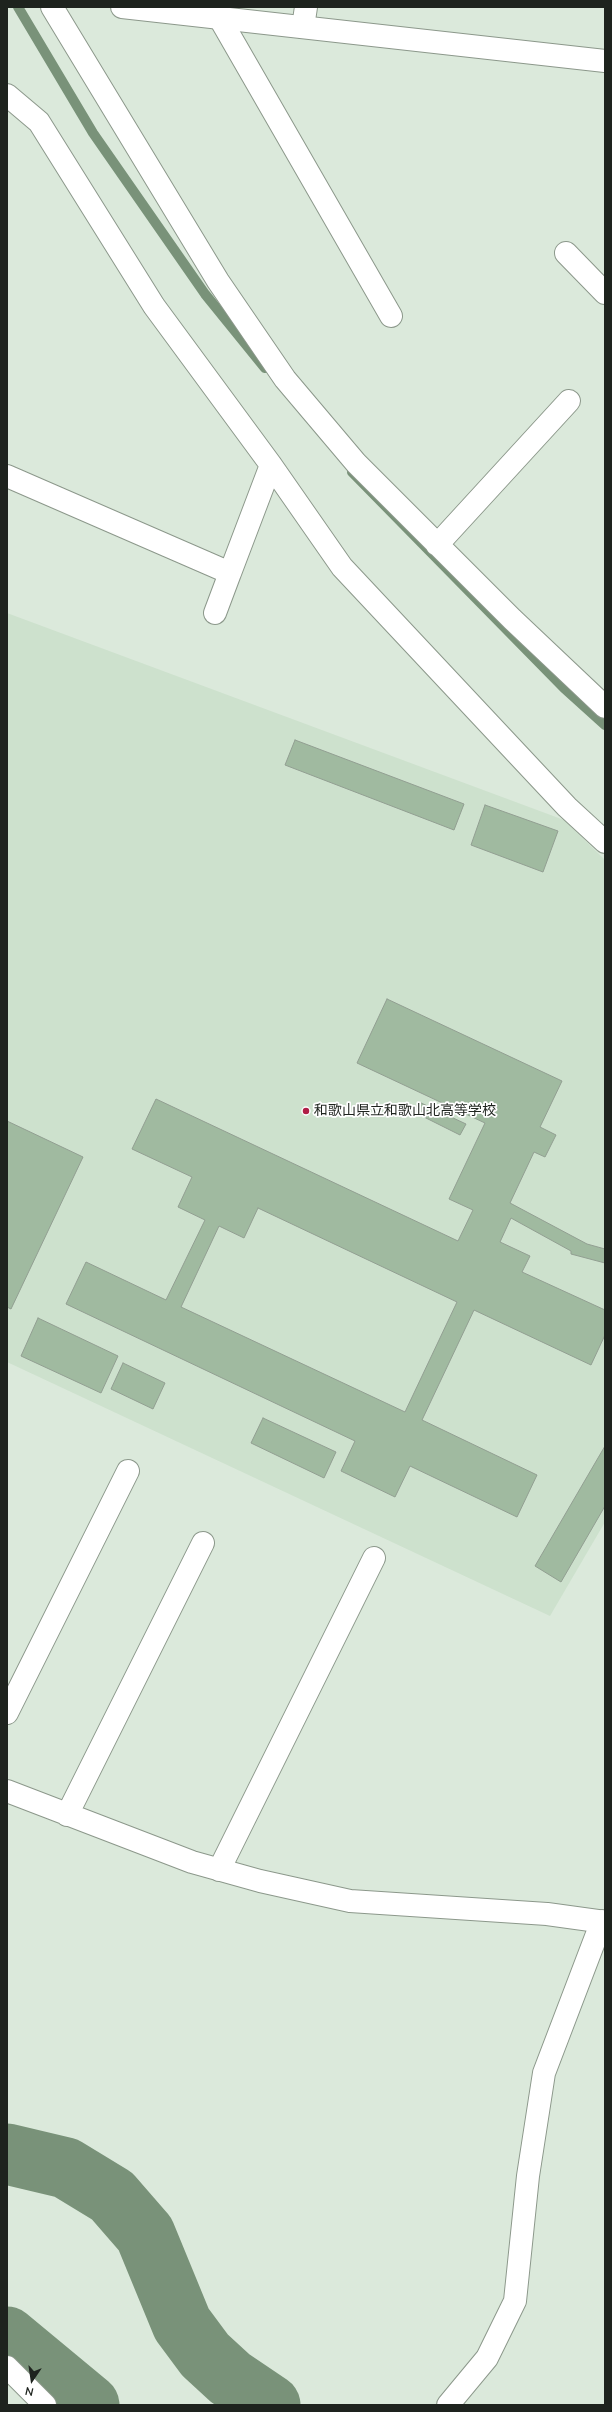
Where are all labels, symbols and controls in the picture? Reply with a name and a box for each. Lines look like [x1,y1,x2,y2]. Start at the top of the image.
place label: 和歌山県立和歌山北高等学校 [314,1103,496,1119]
marker: 和歌山県立和歌山北高等学校 [301,1106,311,1116]
north arrow [12,2360,52,2400]
text: N [24,2384,35,2399]

